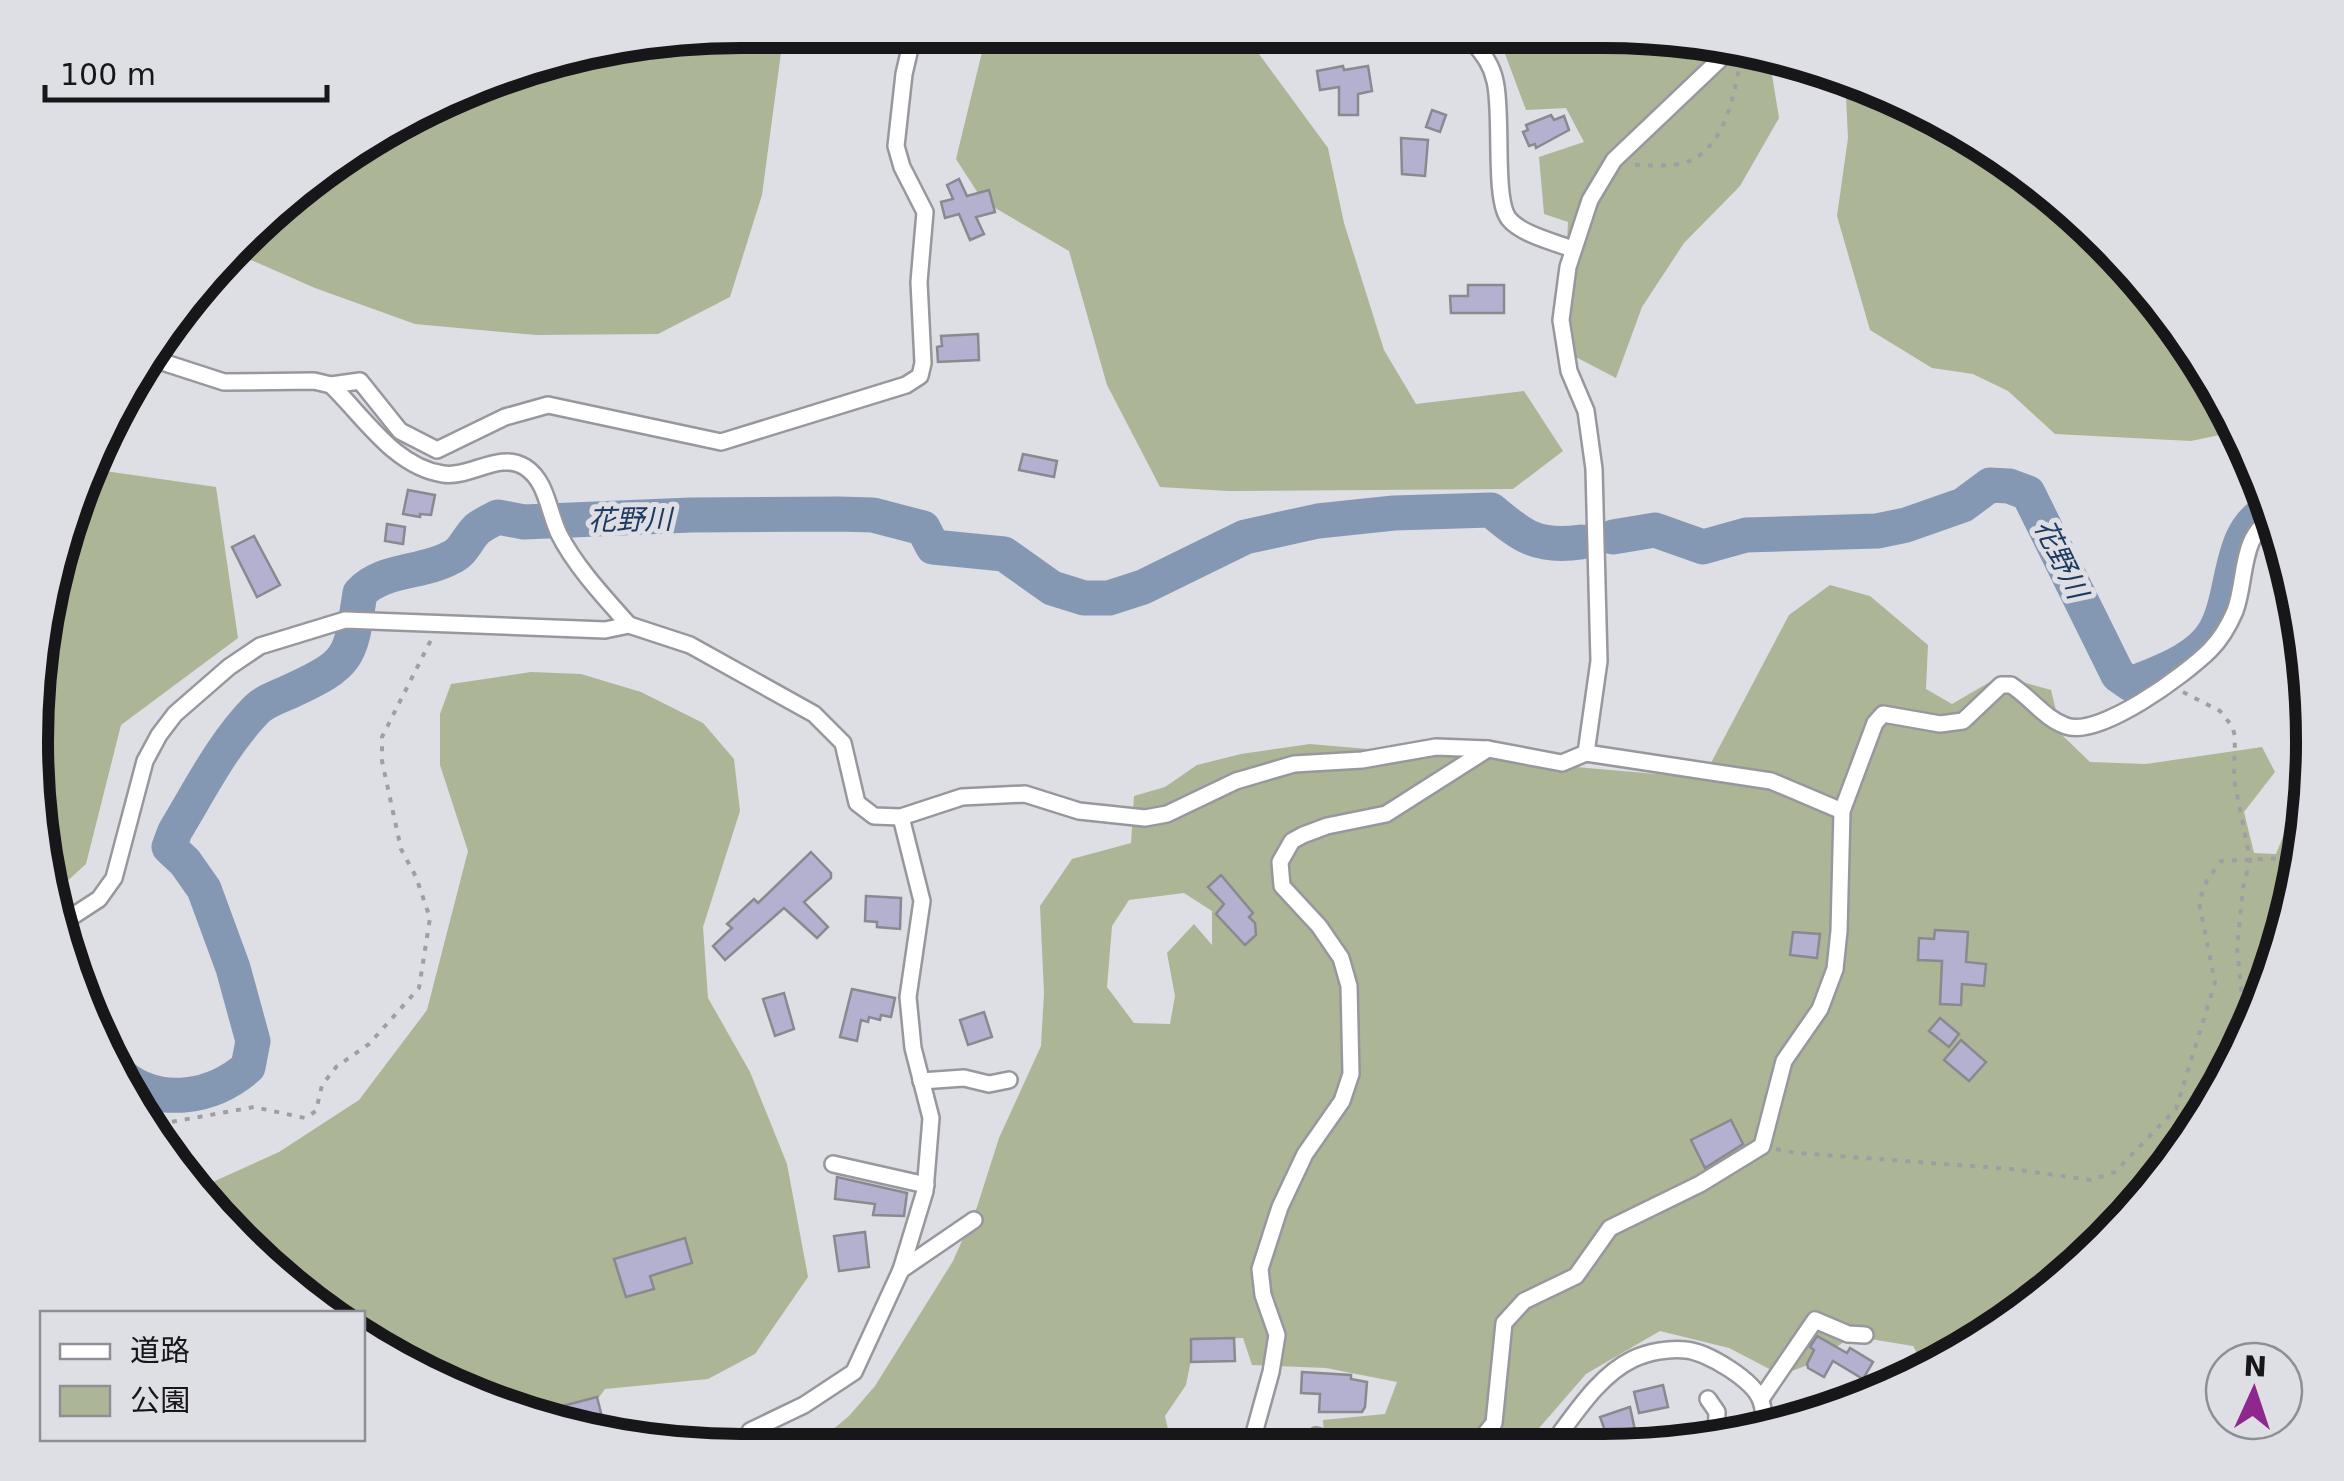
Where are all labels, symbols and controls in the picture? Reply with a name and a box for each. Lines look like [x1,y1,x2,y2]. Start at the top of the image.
scale bar [45,40,328,102]
text: 100 m [60,57,156,92]
water label: 花野川 [588,503,675,537]
water label: 花野川 [2028,514,2096,607]
legend [40,1311,365,1441]
text: 道路 [130,1333,190,1368]
north arrow [2204,1341,2304,1441]
text: N [2243,1349,2268,1384]
text: 公園 [130,1383,190,1418]

